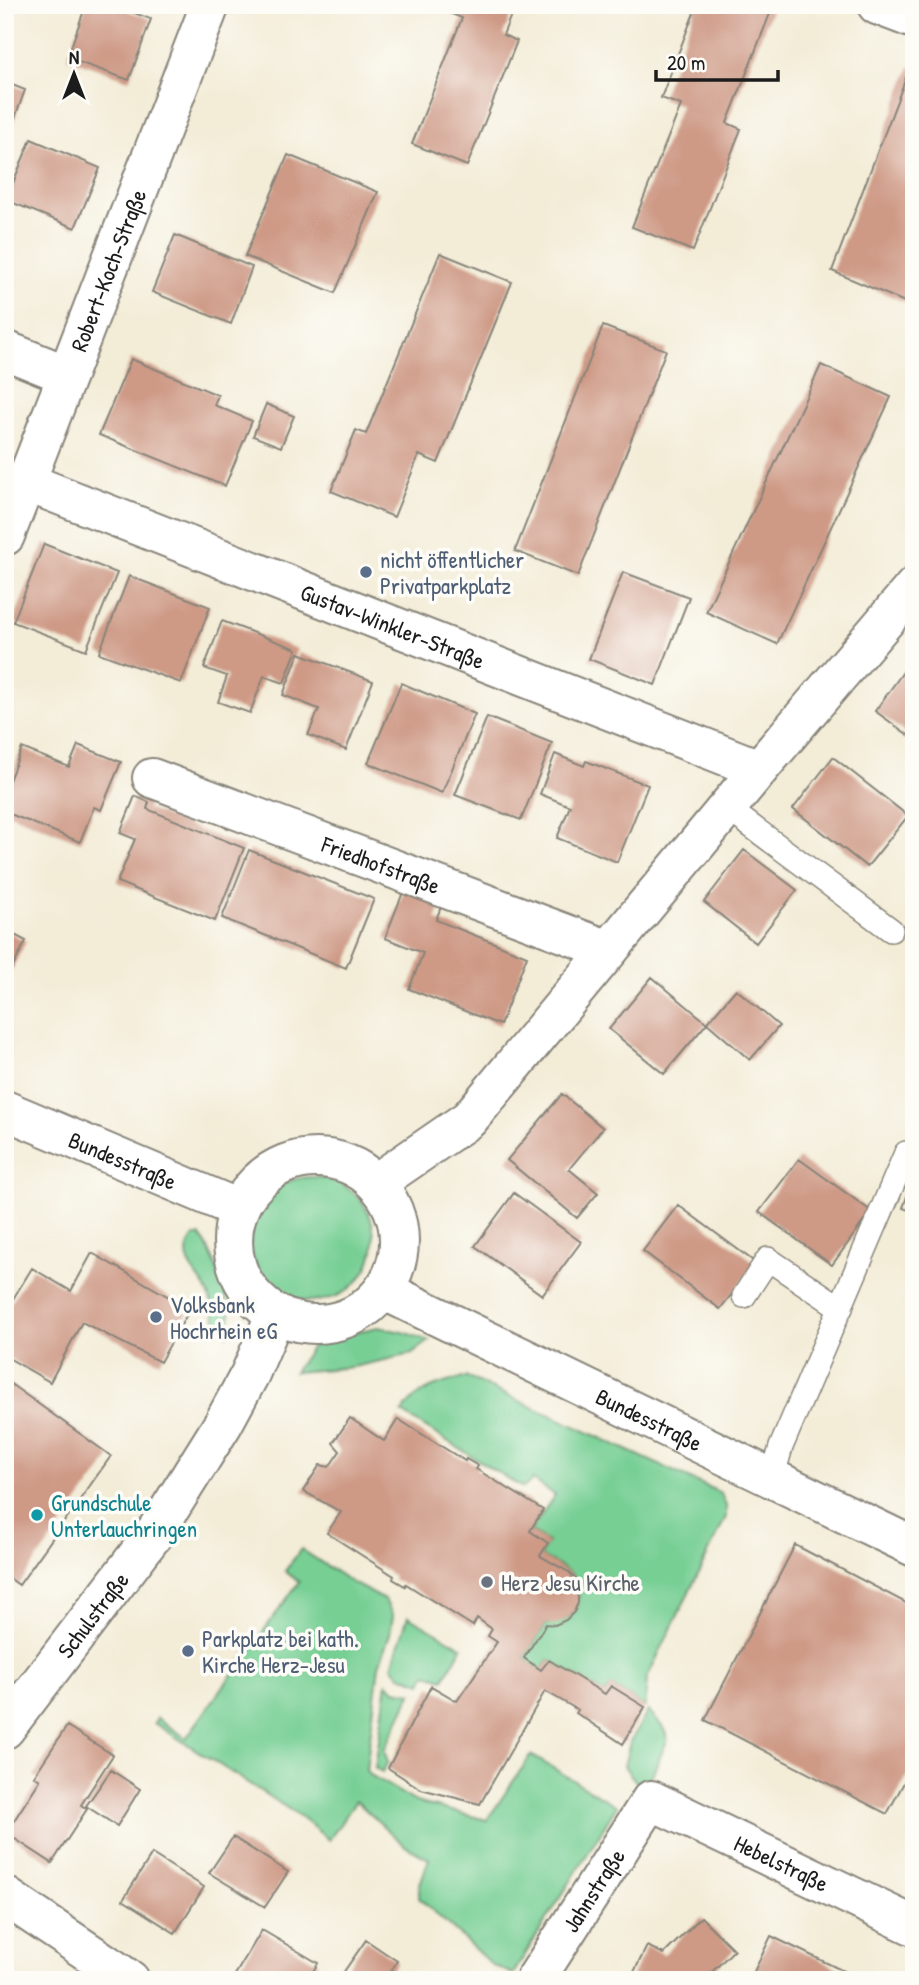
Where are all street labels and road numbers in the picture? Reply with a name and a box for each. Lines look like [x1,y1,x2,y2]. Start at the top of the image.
street label: Robert-Koch-Straße [62,185,153,356]
street label: Gustav-Winkler-Straße [296,576,489,676]
street label: Friedhofstraße [317,828,445,901]
street label: Bundesstraße [64,1123,182,1196]
street label: Bundesstraße [591,1380,708,1458]
street label: Schulstraße [50,1565,135,1664]
street label: Hebelstraße [730,1827,834,1898]
street label: Jahnstraße [555,1842,631,1938]

